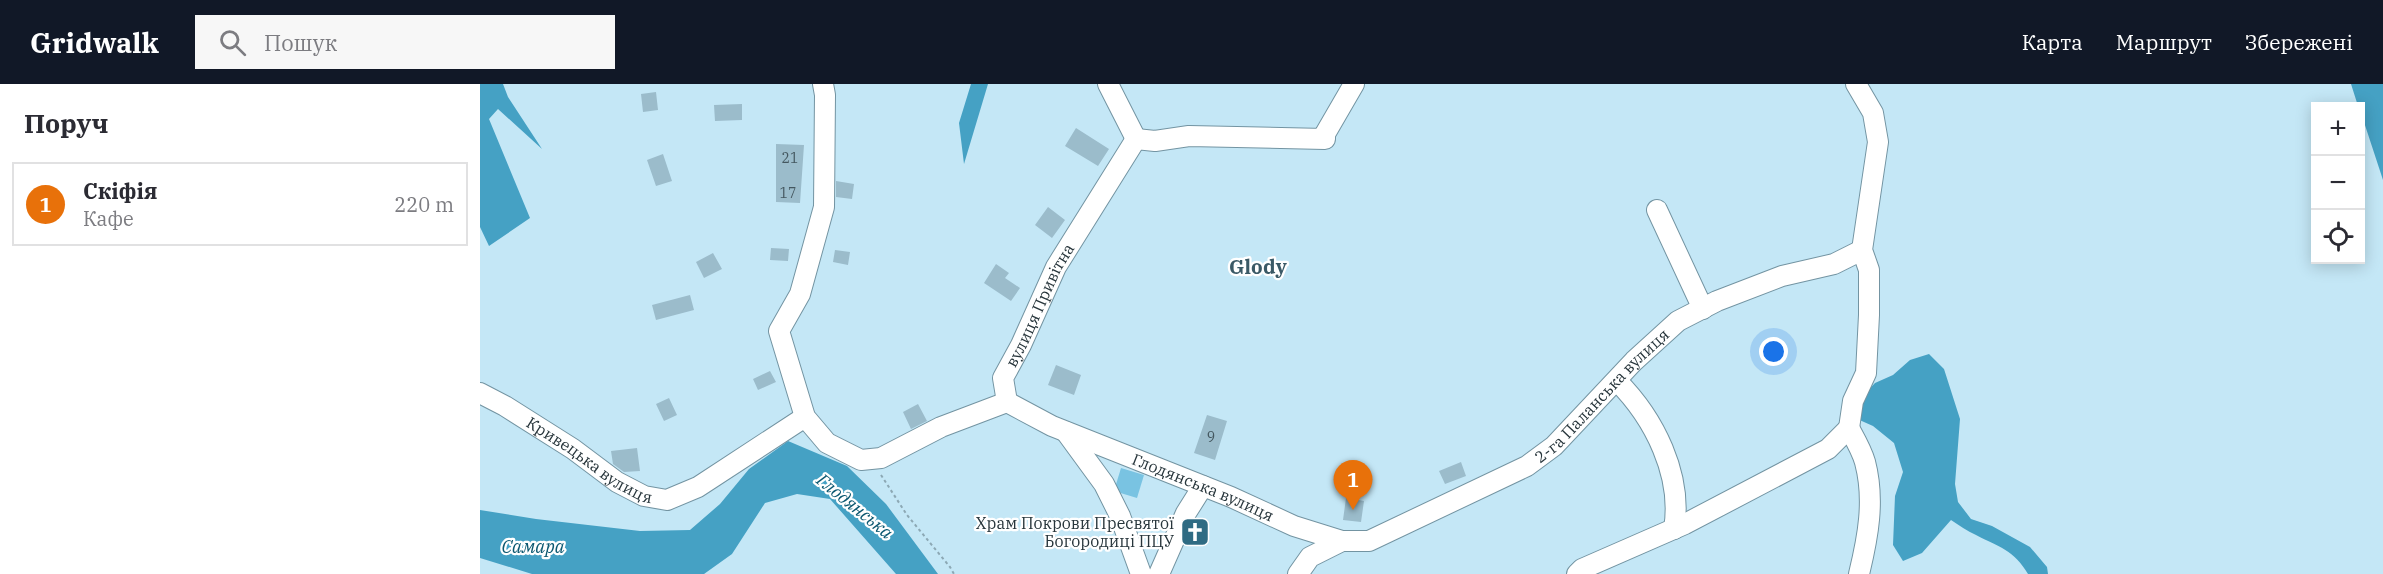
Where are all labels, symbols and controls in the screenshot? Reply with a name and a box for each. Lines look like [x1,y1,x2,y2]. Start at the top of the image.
search box [195,15,615,69]
text: Gridwalk [30,24,159,61]
icon: search [216,26,249,59]
text: Пошук [264,28,337,57]
text: Карта [2022,28,2083,56]
text: Маршрут [2116,28,2212,56]
text: Збережені [2245,28,2353,56]
map controls [2311,102,2365,264]
button: + [2311,102,2365,156]
text: Поруч [24,106,108,140]
house number: 21 [782,149,798,167]
button: − [2311,156,2365,210]
text: Скіфія [83,176,157,205]
house number: 17 [780,184,796,202]
text: 1 [40,191,52,218]
text: 220 m [394,191,454,218]
text: Кафе [83,205,134,232]
button: locate [2311,210,2365,264]
street label: вулиця Привітна [1001,239,1078,370]
district label: Glody [1229,253,1288,280]
street label: 2-га Паланська вулиця [1531,324,1673,467]
your location [1759,337,1788,366]
street label: Кривецька вулиця [523,412,654,507]
house number: 9 [1207,428,1215,446]
street label: Глодянська вулиця [1129,449,1277,525]
pin: 1 [1334,460,1372,510]
water label: Глодянська [811,468,898,544]
place label: Храм Покрови Пресвятої Богородиці ПЦУ [976,513,1175,551]
church icon: Храм Покрови Пресвятої Богородиці ПЦУ [1179,516,1211,548]
water label: Самара [501,535,565,558]

